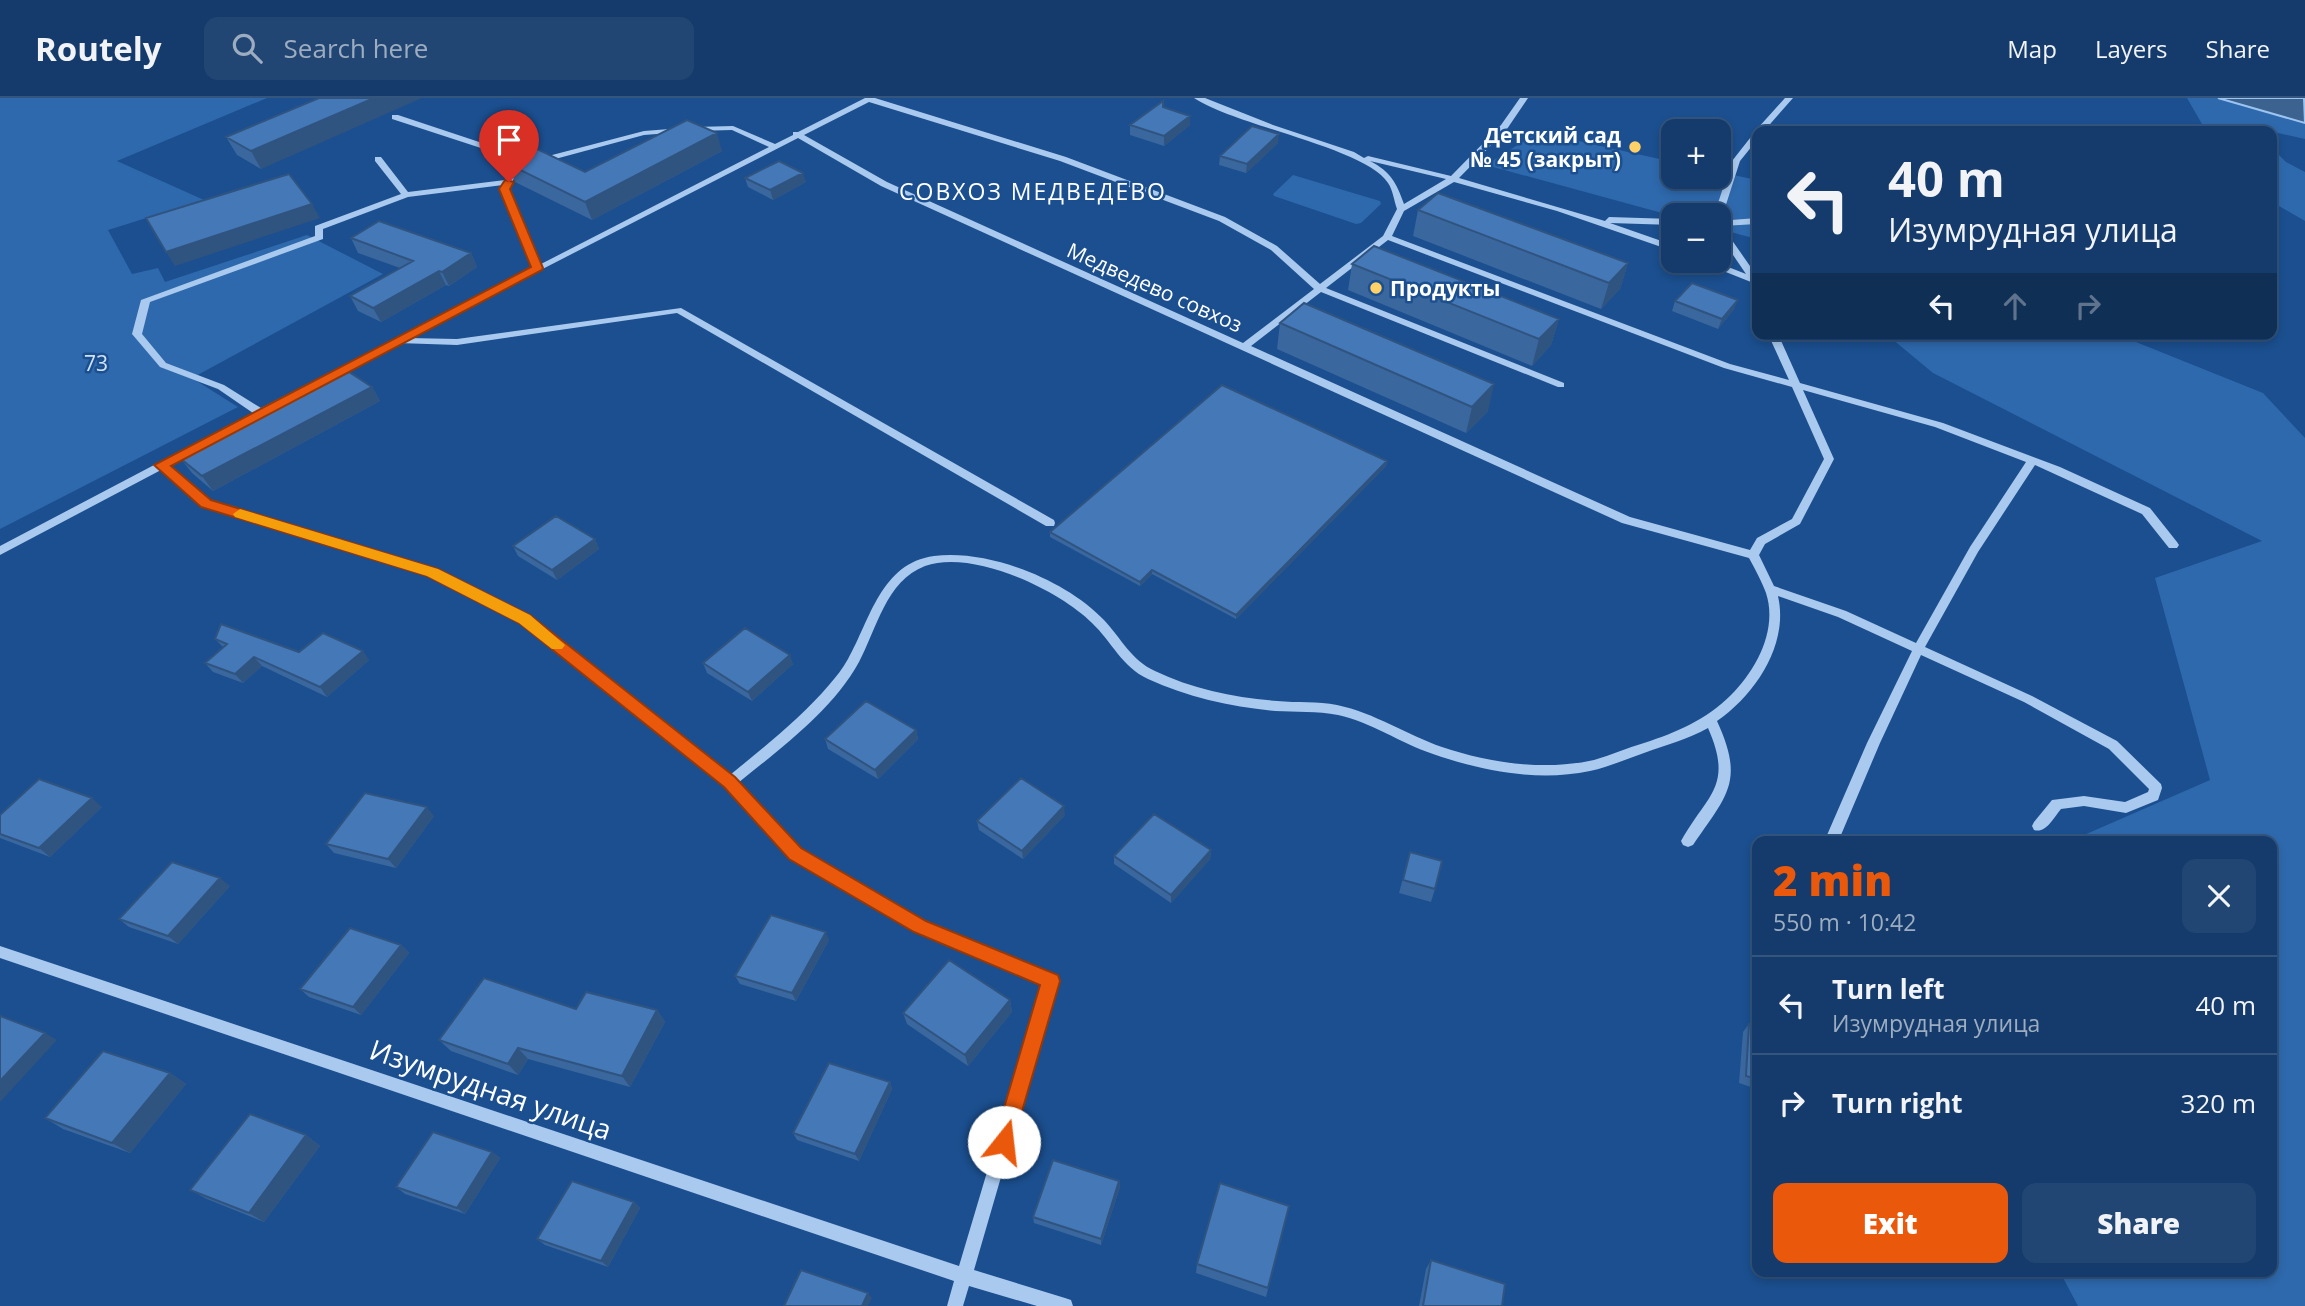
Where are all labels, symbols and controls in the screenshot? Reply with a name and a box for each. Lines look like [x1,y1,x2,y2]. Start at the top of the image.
search box [204,17,694,80]
text: Routely [35,26,162,71]
icon: search [228,29,266,67]
text: Search here [284,30,428,66]
text: Map [2007,32,2057,65]
text: Layers [2095,32,2168,65]
text: Share [2206,32,2270,65]
pin [479,110,539,182]
map controls [1661,119,1731,273]
button: + [1661,119,1731,189]
icon: arrive [490,121,528,159]
place label: Детский сад № 45 (закрыт) [1470,121,1621,173]
marker: Детский сад № 45 (закрыт) [1627,139,1643,155]
text: 40 m [1888,145,2005,211]
icon: left [1773,154,1864,245]
district label: СОВХОЗ МЕДВЕДЕВО [899,175,1167,207]
button: − [1661,203,1731,273]
text: Изумрудная улица [1888,208,2178,251]
street label: Медведево совхоз [1063,236,1247,338]
place label: Продукты [1390,274,1500,302]
marker: Продукты [1368,280,1384,296]
icon: left [1923,287,1961,325]
icon: ahead [1996,287,2034,325]
icon: right [2069,287,2107,325]
park label: 73 [84,349,108,377]
text: 2 min [1773,851,1892,908]
button: close [2182,859,2256,933]
text: 550 m · 10:42 [1773,906,1916,938]
text: Turn left [1832,971,1944,1007]
icon: left [1773,986,1811,1024]
text: 40 m [2195,987,2256,1023]
text: Изумрудная улица [1832,1007,2040,1039]
street label: Изумрудная улица [365,1030,617,1148]
icon: right [1773,1084,1811,1122]
text: Turn right [1832,1085,1963,1121]
text: 320 m [2181,1085,2256,1121]
position arrow [967,1105,1041,1179]
button: Exit [1773,1183,2008,1263]
button: Share [2022,1183,2256,1263]

